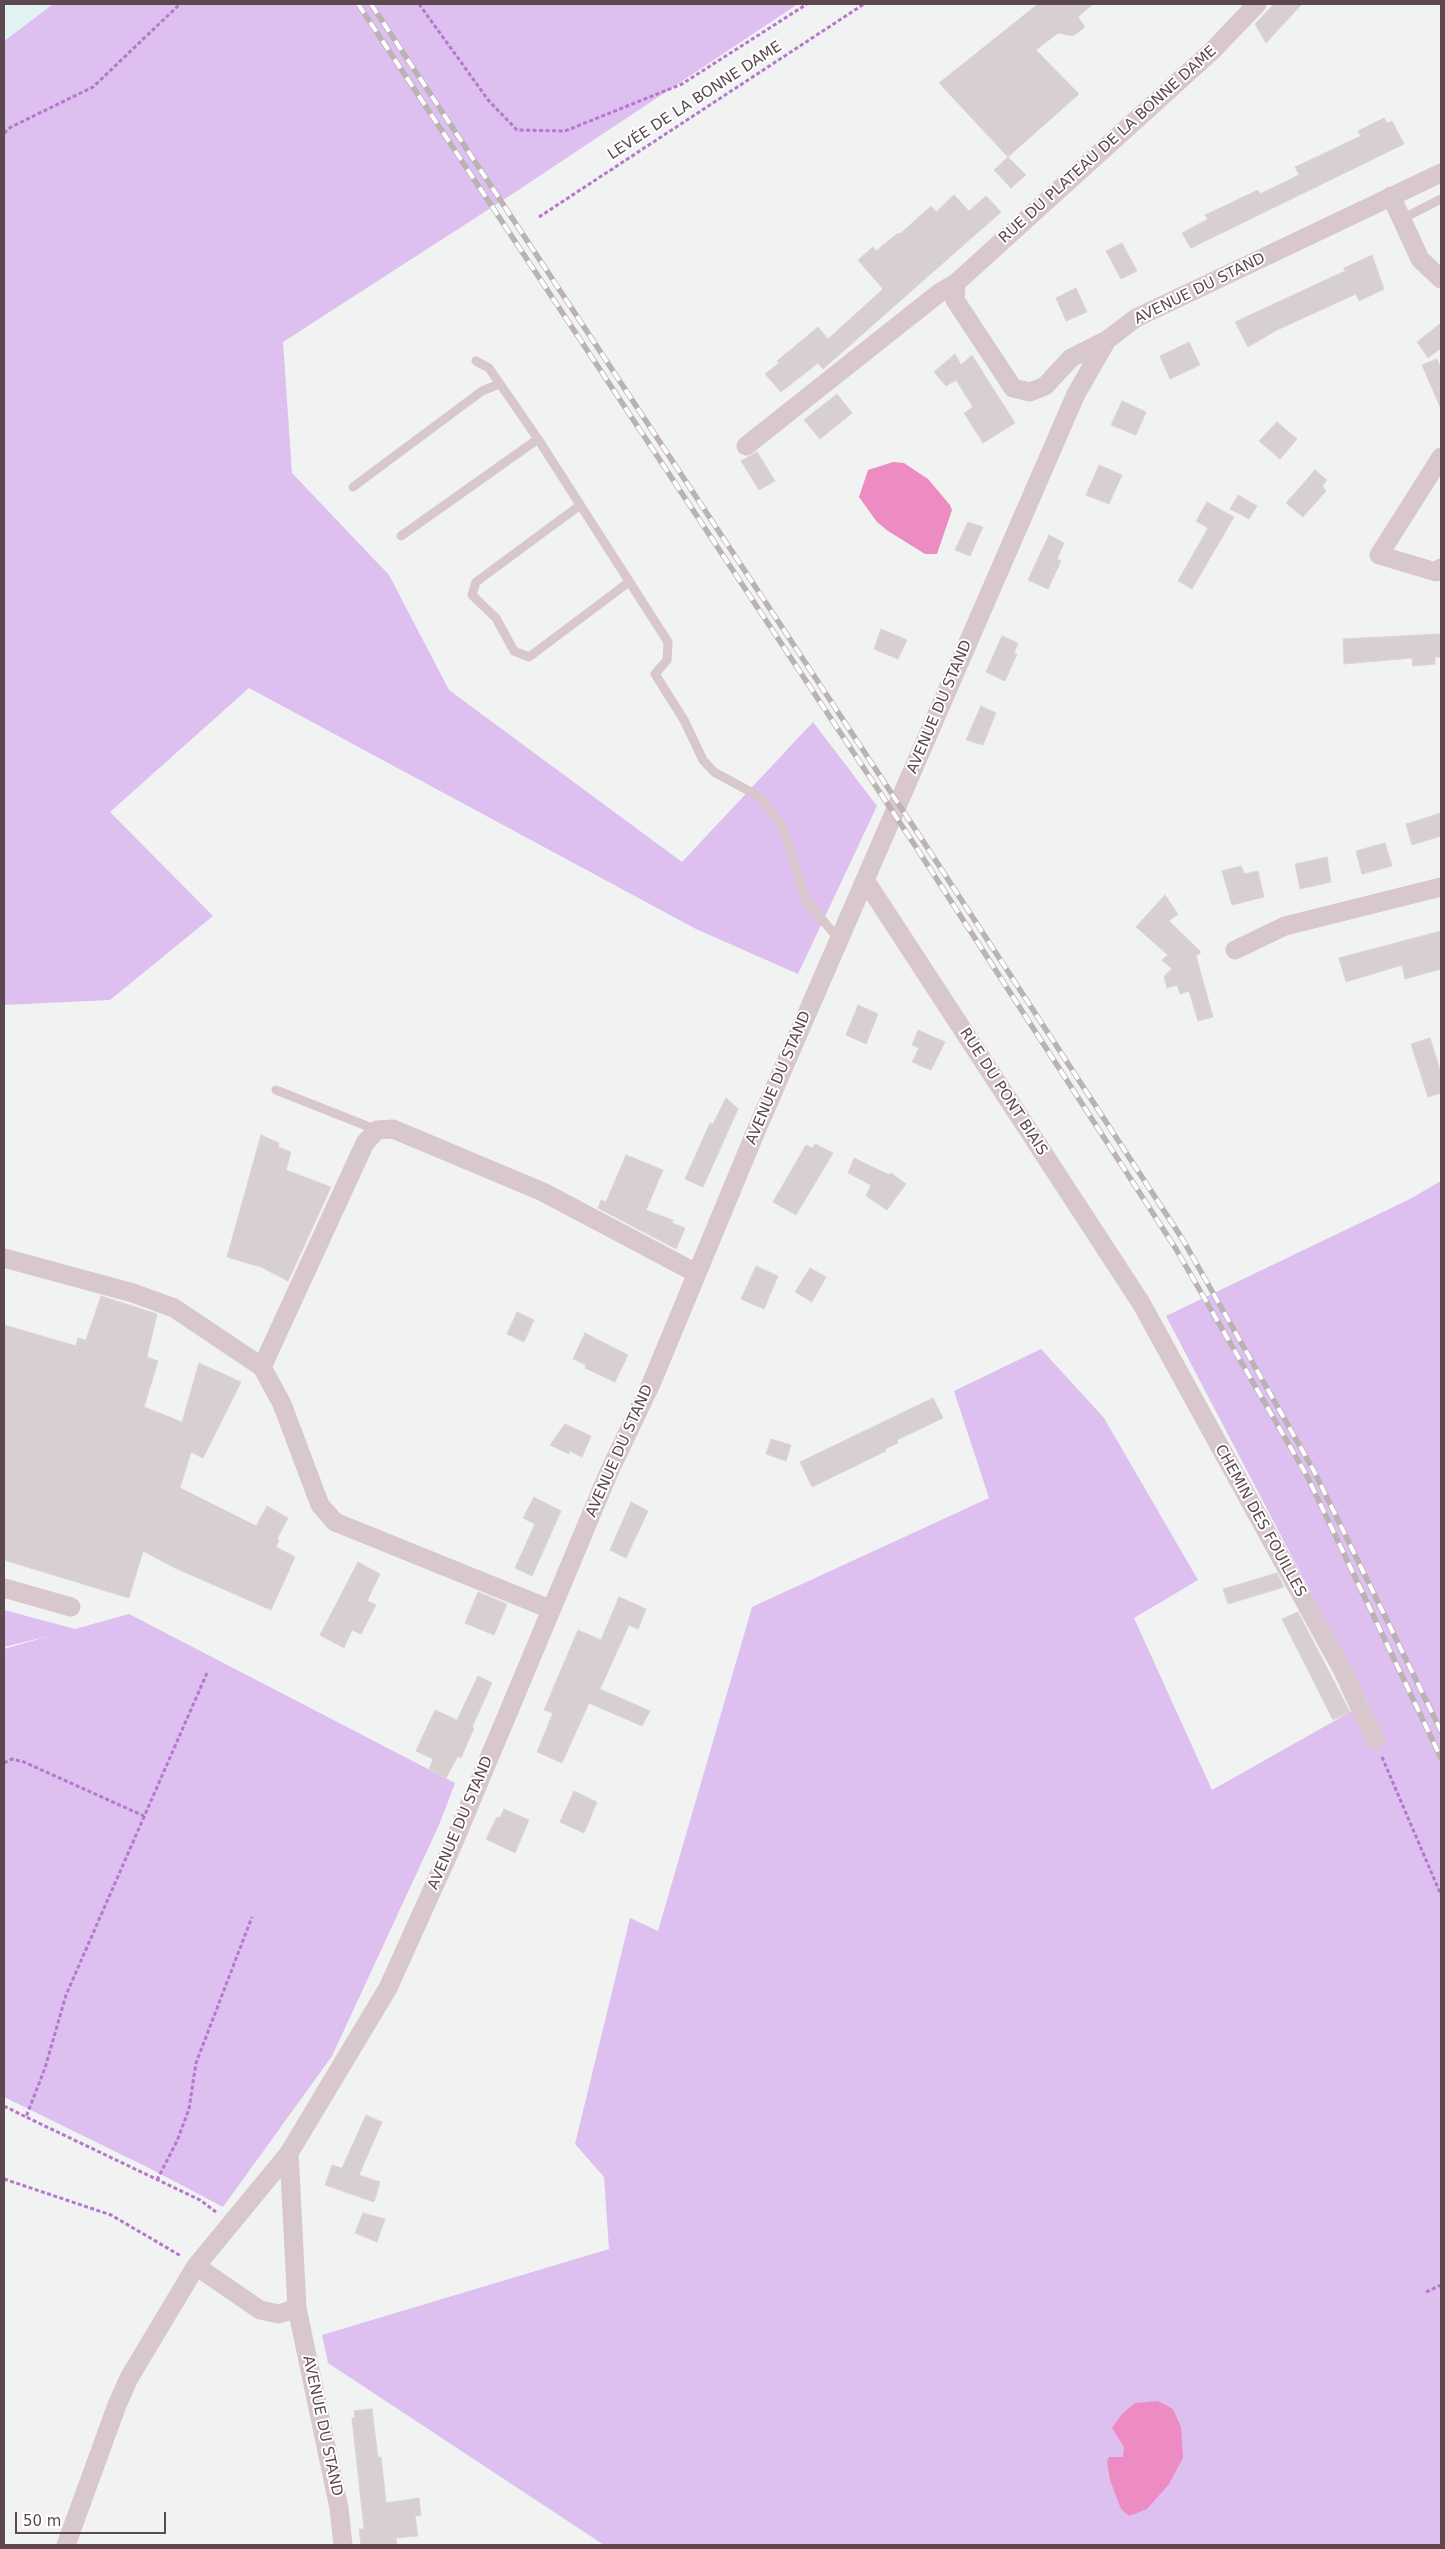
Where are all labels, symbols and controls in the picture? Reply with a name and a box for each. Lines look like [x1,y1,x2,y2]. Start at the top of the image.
street label: LEVÉE DE LA BONNE DAME [605,38,785,164]
street label: RUE DU PLATEAU DE LA BONNE DAME [996,42,1220,248]
street label: AVENUE DU STAND [1132,249,1268,329]
street label: AVENUE DU STAND [904,638,976,776]
street label: AVENUE DU STAND [743,1009,815,1147]
street label: RUE DU PONT BIAIS [955,1025,1051,1159]
street label: AVENUE DU STAND [583,1382,657,1520]
street label: CHEMIN DES FOUILLES [1211,1442,1309,1600]
street label: AVENUE DU STAND [425,1754,497,1892]
street label: AVENUE DU STAND [298,2354,346,2498]
scale bar [18,2502,169,2534]
text: 50 m [23,2512,61,2530]

